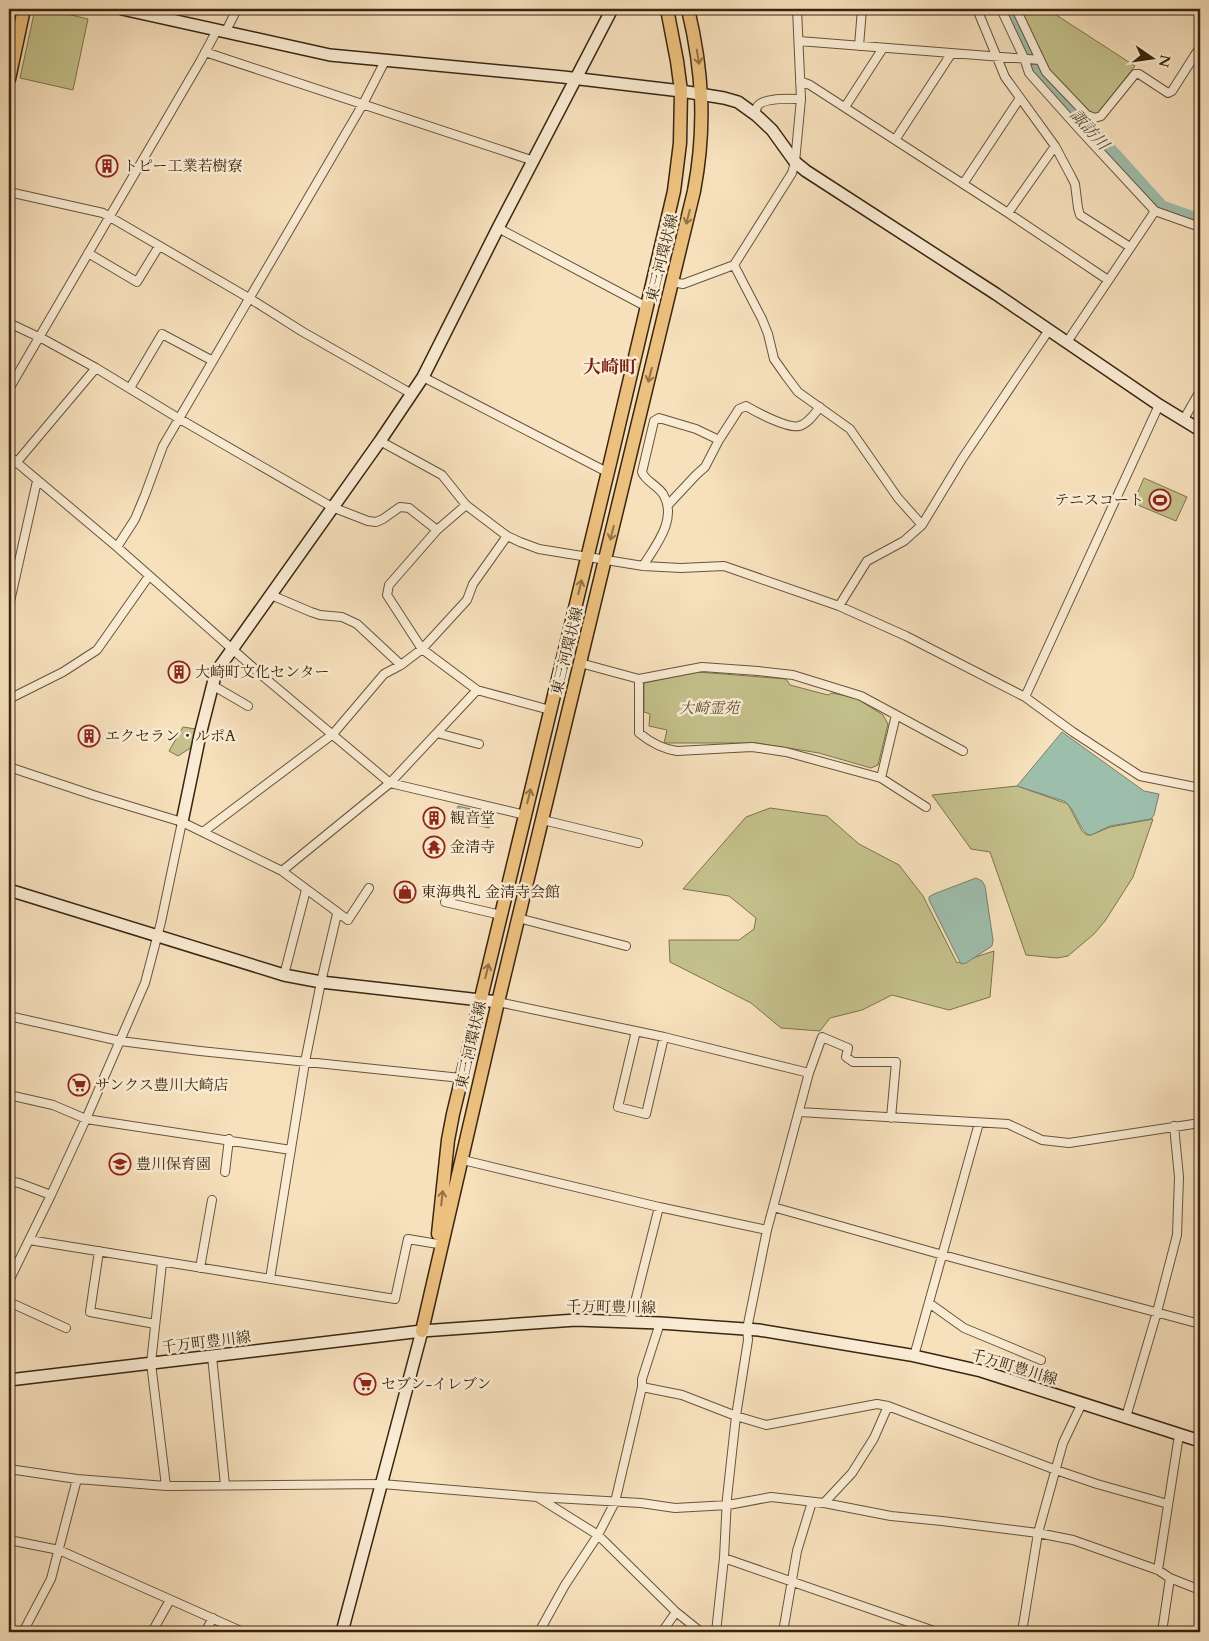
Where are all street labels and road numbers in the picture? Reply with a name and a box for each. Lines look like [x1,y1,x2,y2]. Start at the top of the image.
street label: 東三河環状線 [641,212,683,304]
street label: 東三河環状線 [546,605,588,697]
street label: 東三河環状線 [451,999,491,1091]
street label: 千万町豊川線 [566,1296,656,1318]
street label: 千万町豊川線 [160,1327,252,1357]
street label: 千万町豊川線 [968,1344,1060,1390]

